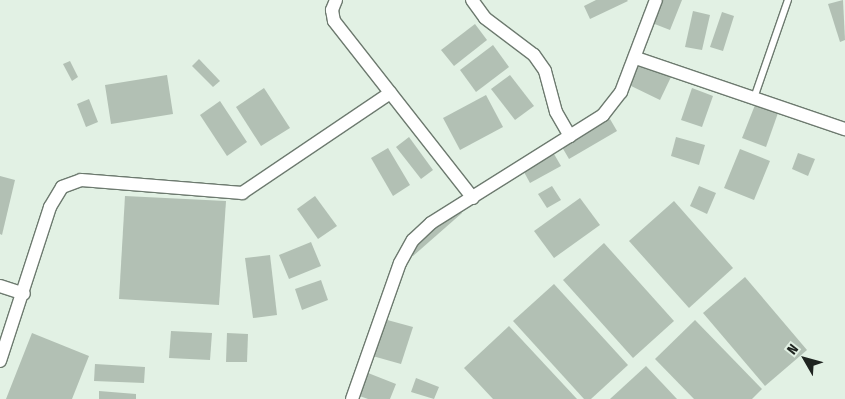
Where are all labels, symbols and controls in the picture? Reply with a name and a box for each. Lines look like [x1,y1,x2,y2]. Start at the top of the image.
north arrow [780,334,830,384]
text: N [784,341,802,358]

